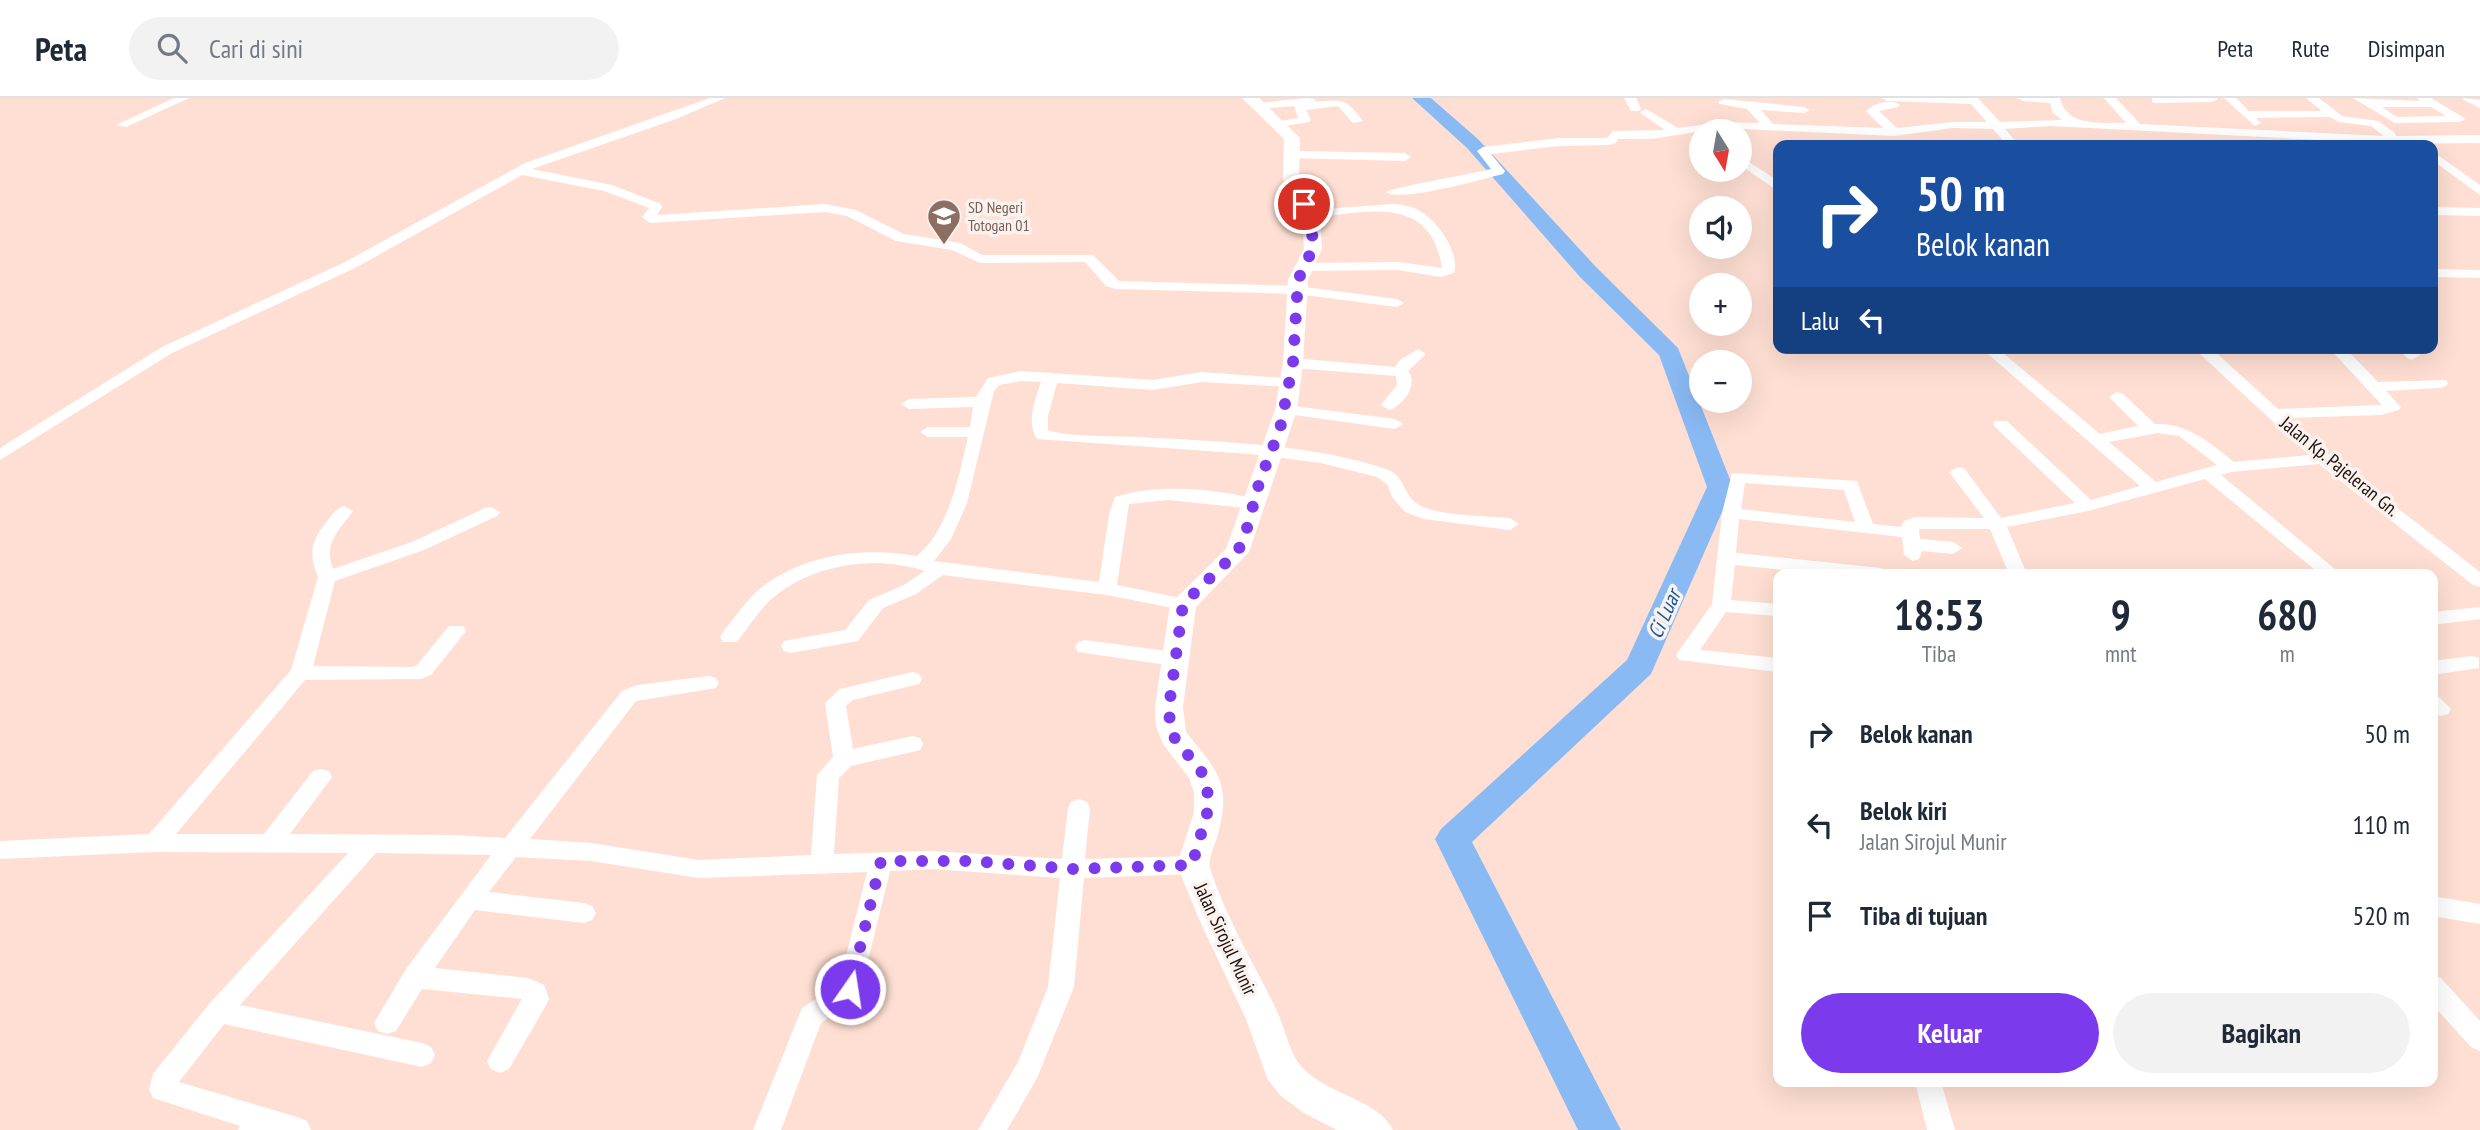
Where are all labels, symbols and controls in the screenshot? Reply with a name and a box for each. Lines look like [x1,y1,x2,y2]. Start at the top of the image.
search box [129,17,619,80]
text: Peta [35,27,87,70]
icon: search [153,29,191,67]
text: Cari di sini [209,32,303,65]
text: Peta [2217,33,2253,64]
text: Rute [2291,33,2330,64]
text: Disimpan [2368,33,2445,64]
north arrow [1689,119,1752,182]
map controls [1689,119,1752,413]
text: 50 m [1916,161,2005,225]
icon: right [1801,168,1892,259]
pin [1274,174,1334,234]
icon: arrive [1285,185,1323,223]
button: sound [1689,196,1752,259]
school or university icon: SD Negeri Totogan 01 [925,197,963,246]
place label: SD Negeri Totogan 01 [968,197,1030,235]
text: Belok kanan [1916,223,2050,265]
button: + [1689,273,1752,336]
icon: left [1853,301,1891,339]
text: Lalu [1801,304,1839,337]
button: − [1689,350,1752,413]
street label: Jalan Kp. Pajeleran Gn. [2275,410,2404,521]
water label: Ci Luar [1641,583,1688,642]
text: 18:53 [1894,587,1984,642]
text: 9 [2111,587,2131,642]
text: 680 [2257,587,2317,642]
text: Tiba [1922,639,1956,668]
text: mnt [2105,639,2137,668]
text: m [2280,639,2295,668]
icon: right [1801,715,1839,753]
text: Belok kanan [1860,717,1973,750]
text: 50 m [2364,717,2410,750]
text: Belok kiri [1860,794,1947,827]
icon: left [1801,806,1839,844]
text: 110 m [2352,808,2410,841]
text: Jalan Sirojul Munir [1860,827,2007,856]
street label: Jalan Sirojul Munir [1189,878,1263,1000]
icon: arrive [1801,897,1839,935]
text: Tiba di tujuan [1860,899,1988,932]
text: 520 m [2352,899,2410,932]
position arrow [813,952,887,1026]
button: Keluar [1801,993,2099,1073]
button: Bagikan [2113,993,2410,1073]

